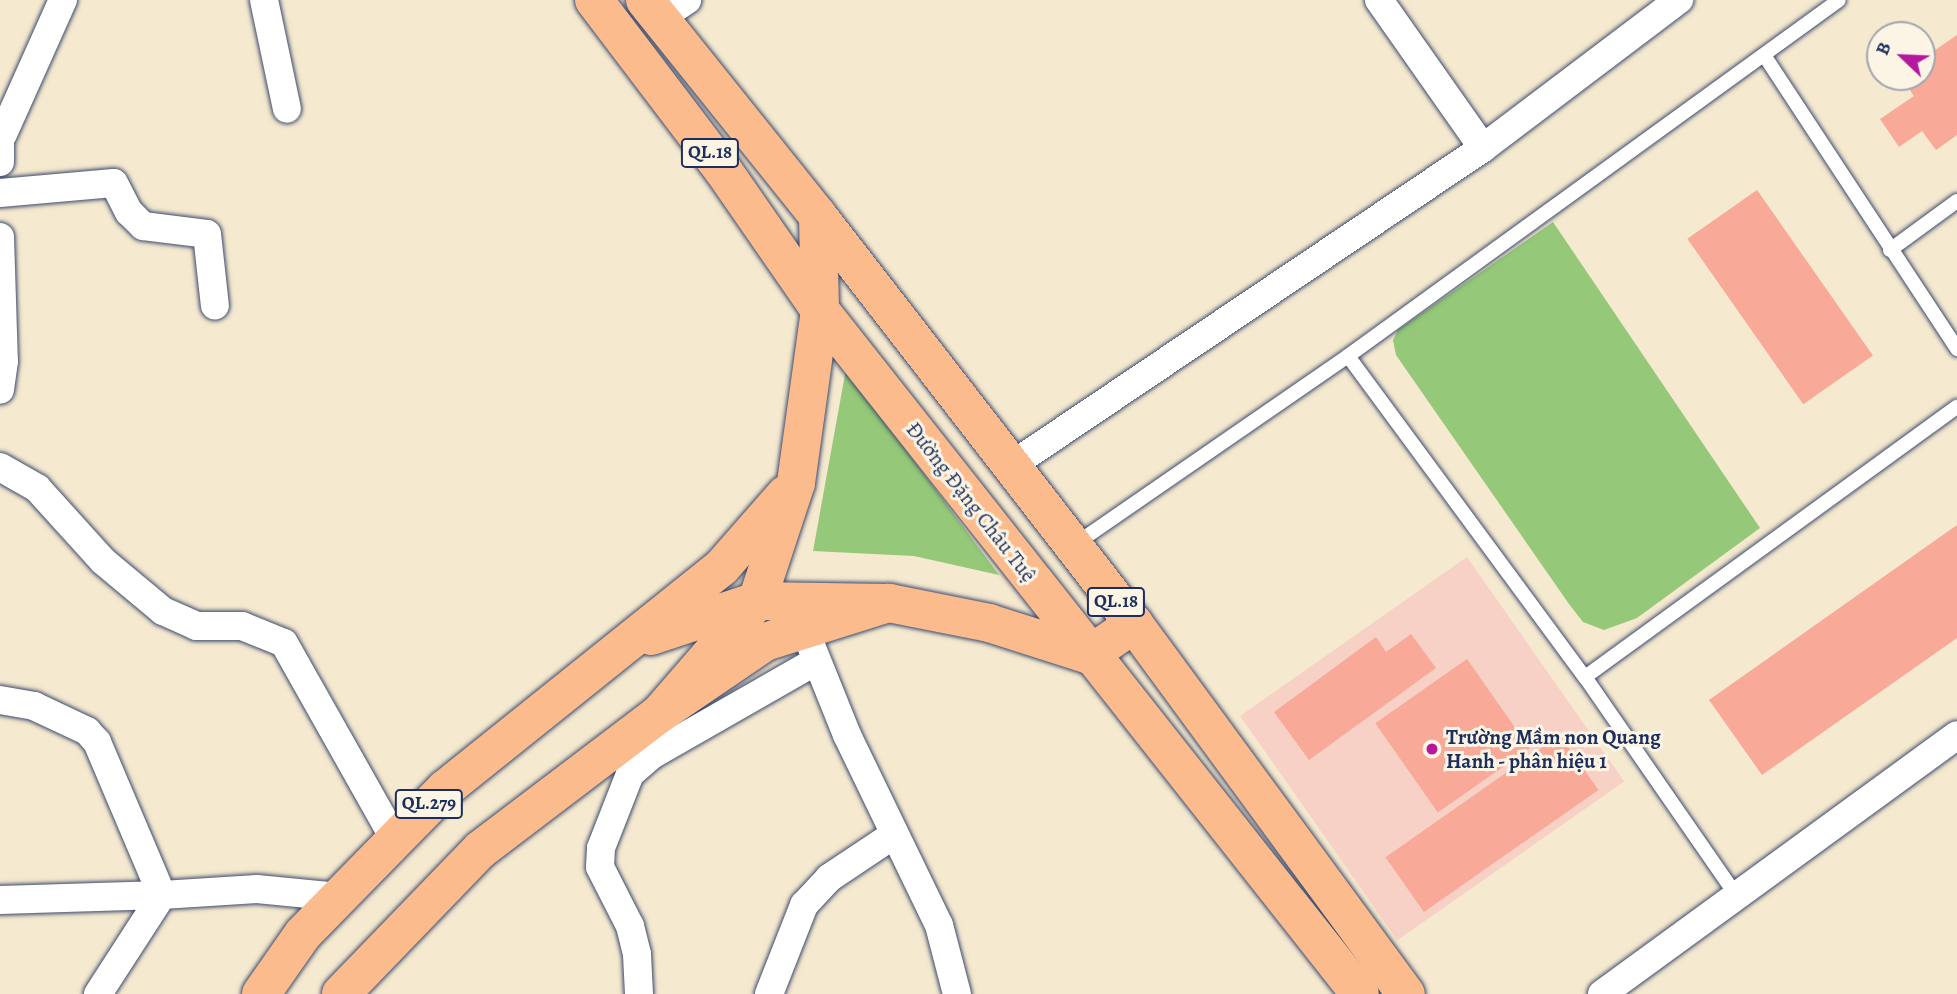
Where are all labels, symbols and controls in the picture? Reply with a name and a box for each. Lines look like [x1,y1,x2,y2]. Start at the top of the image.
north arrow [1866,21,1936,91]
text: B [1869,38,1898,59]
road number: QL.18 [680,138,740,168]
street label: Đường Đặng Châu Tuệ [901,417,1041,587]
road number: QL.18 [1086,586,1146,618]
place label: Trường Mầm non Quang Hanh - phân hiệu 1 [1446,724,1661,774]
marker: Trường Mầm non Quang Hanh - phân hiệu 1 [1424,741,1440,757]
road number: QL.279 [394,789,464,820]

